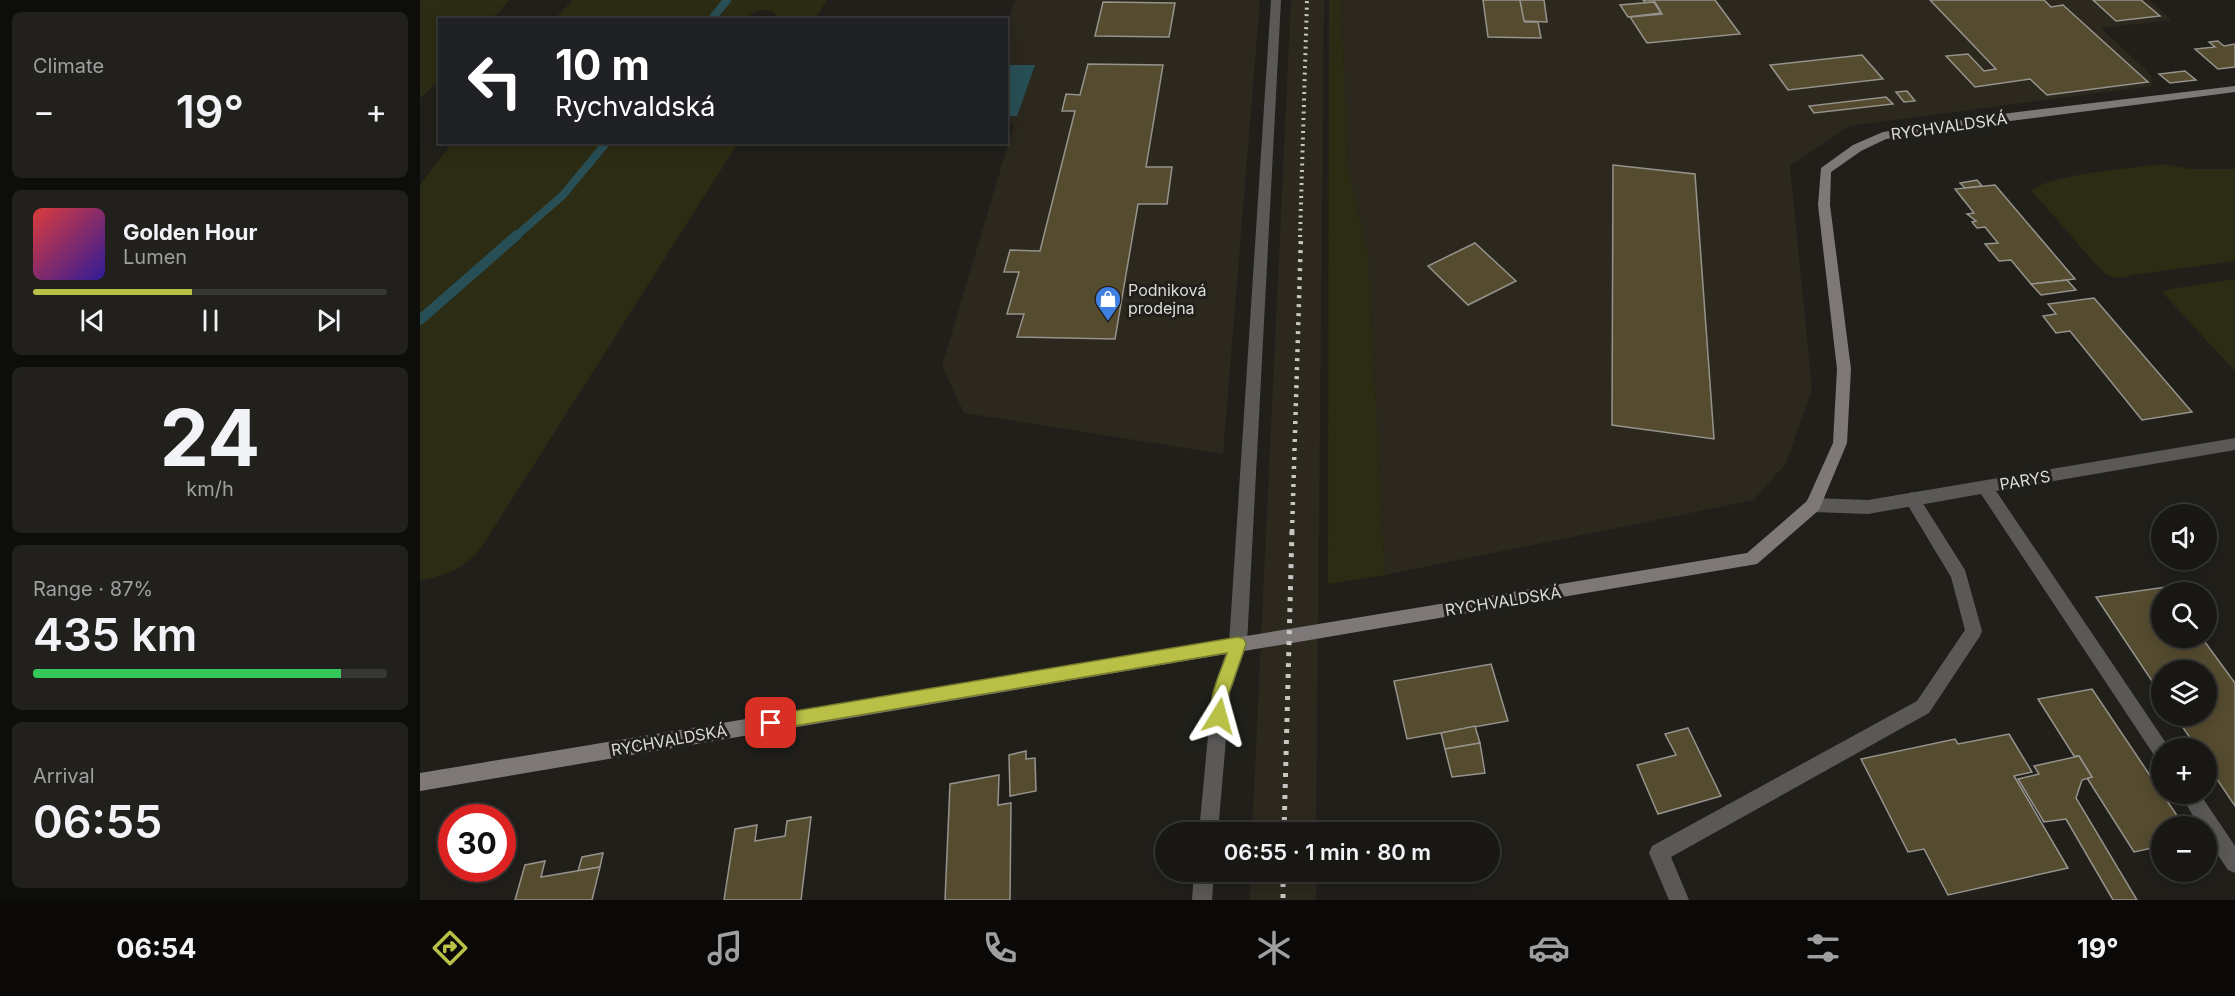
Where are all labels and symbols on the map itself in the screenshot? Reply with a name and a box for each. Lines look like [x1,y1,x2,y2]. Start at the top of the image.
street label: RYCHVALDSKÁ [1889,108,2009,144]
place label: Podniková prodejna [1128,280,1206,318]
shop icon: Podniková prodejna [1093,284,1123,322]
street label: PARYS [1998,466,2052,494]
street label: RYCHVALDSKÁ [1443,582,1563,620]
position arrow [1187,684,1251,748]
pin [745,697,796,748]
street label: RYCHVALDSKÁ [609,720,729,760]
speed limit sign: 30 [438,804,516,882]

